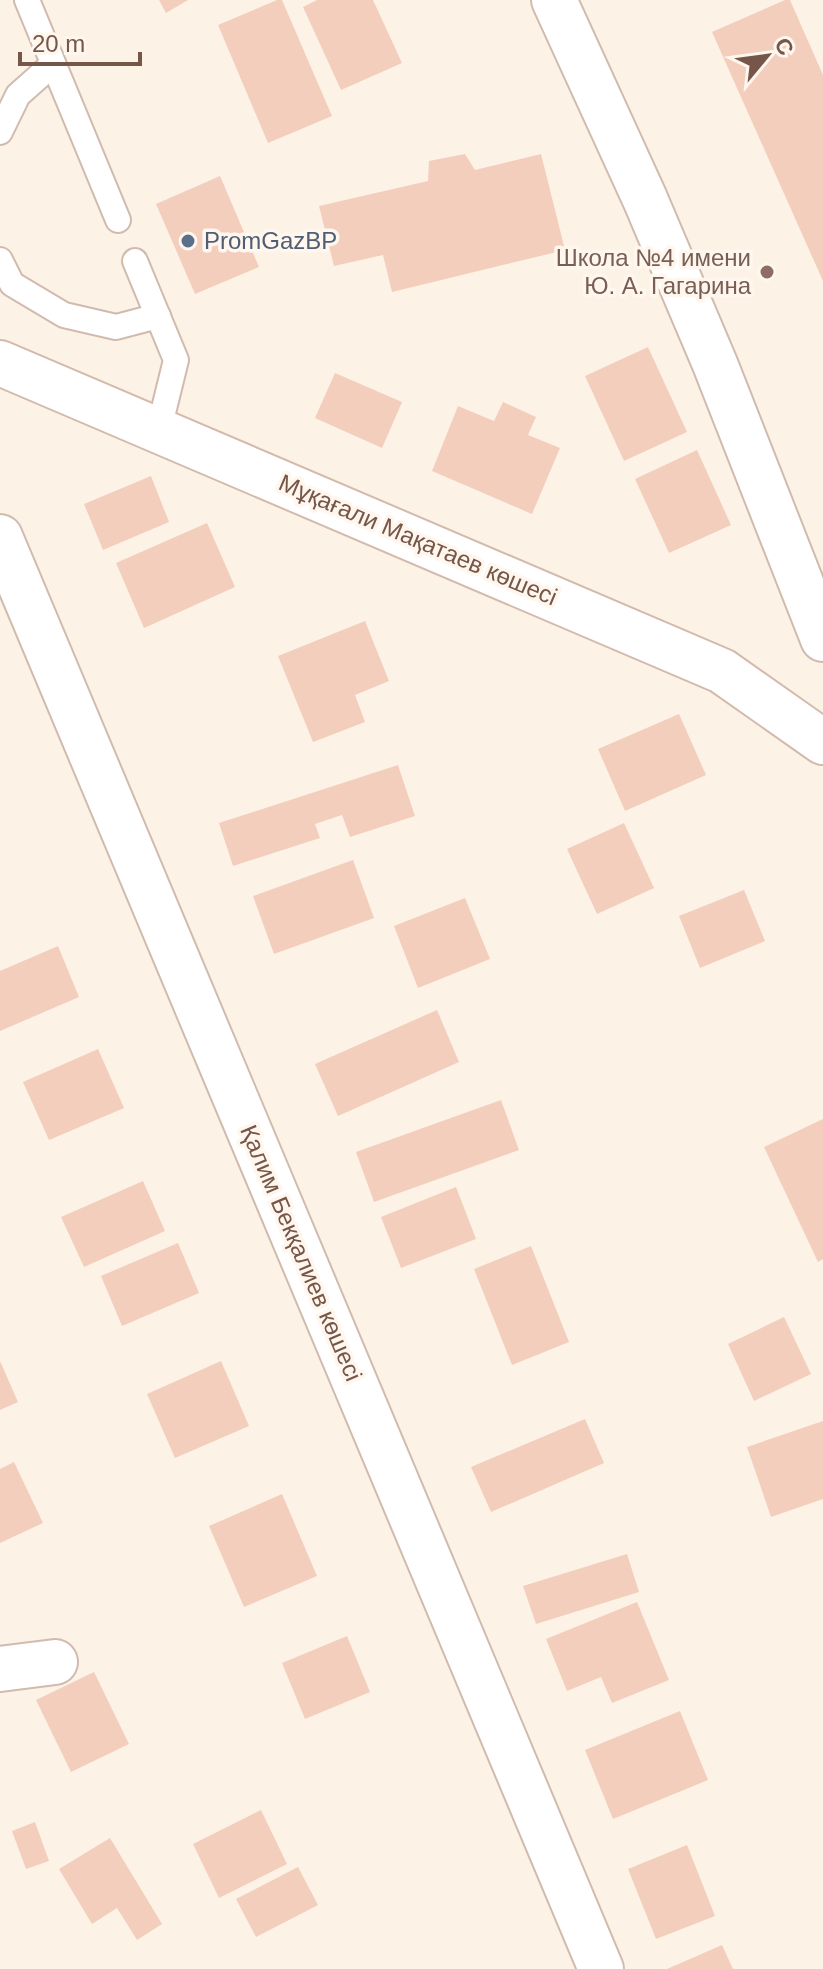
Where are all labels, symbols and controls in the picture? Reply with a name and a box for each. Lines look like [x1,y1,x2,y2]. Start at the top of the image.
scale bar [20,16,140,66]
north arrow [727,16,807,96]
text: 20 m [32,30,85,57]
text: С [769,34,799,60]
place label: PromGazBP [204,227,337,254]
marker: PromGazBP [179,232,197,250]
place label: Школа №4 имени Ю. А. Гагарина [556,244,752,299]
marker: Школа №4 имени Ю. А. Гагарина [758,263,776,281]
street label: Мұқағали Мақатаев көшесі [275,469,561,610]
street label: Қалим Бекқалиев көшесі [235,1121,368,1385]

